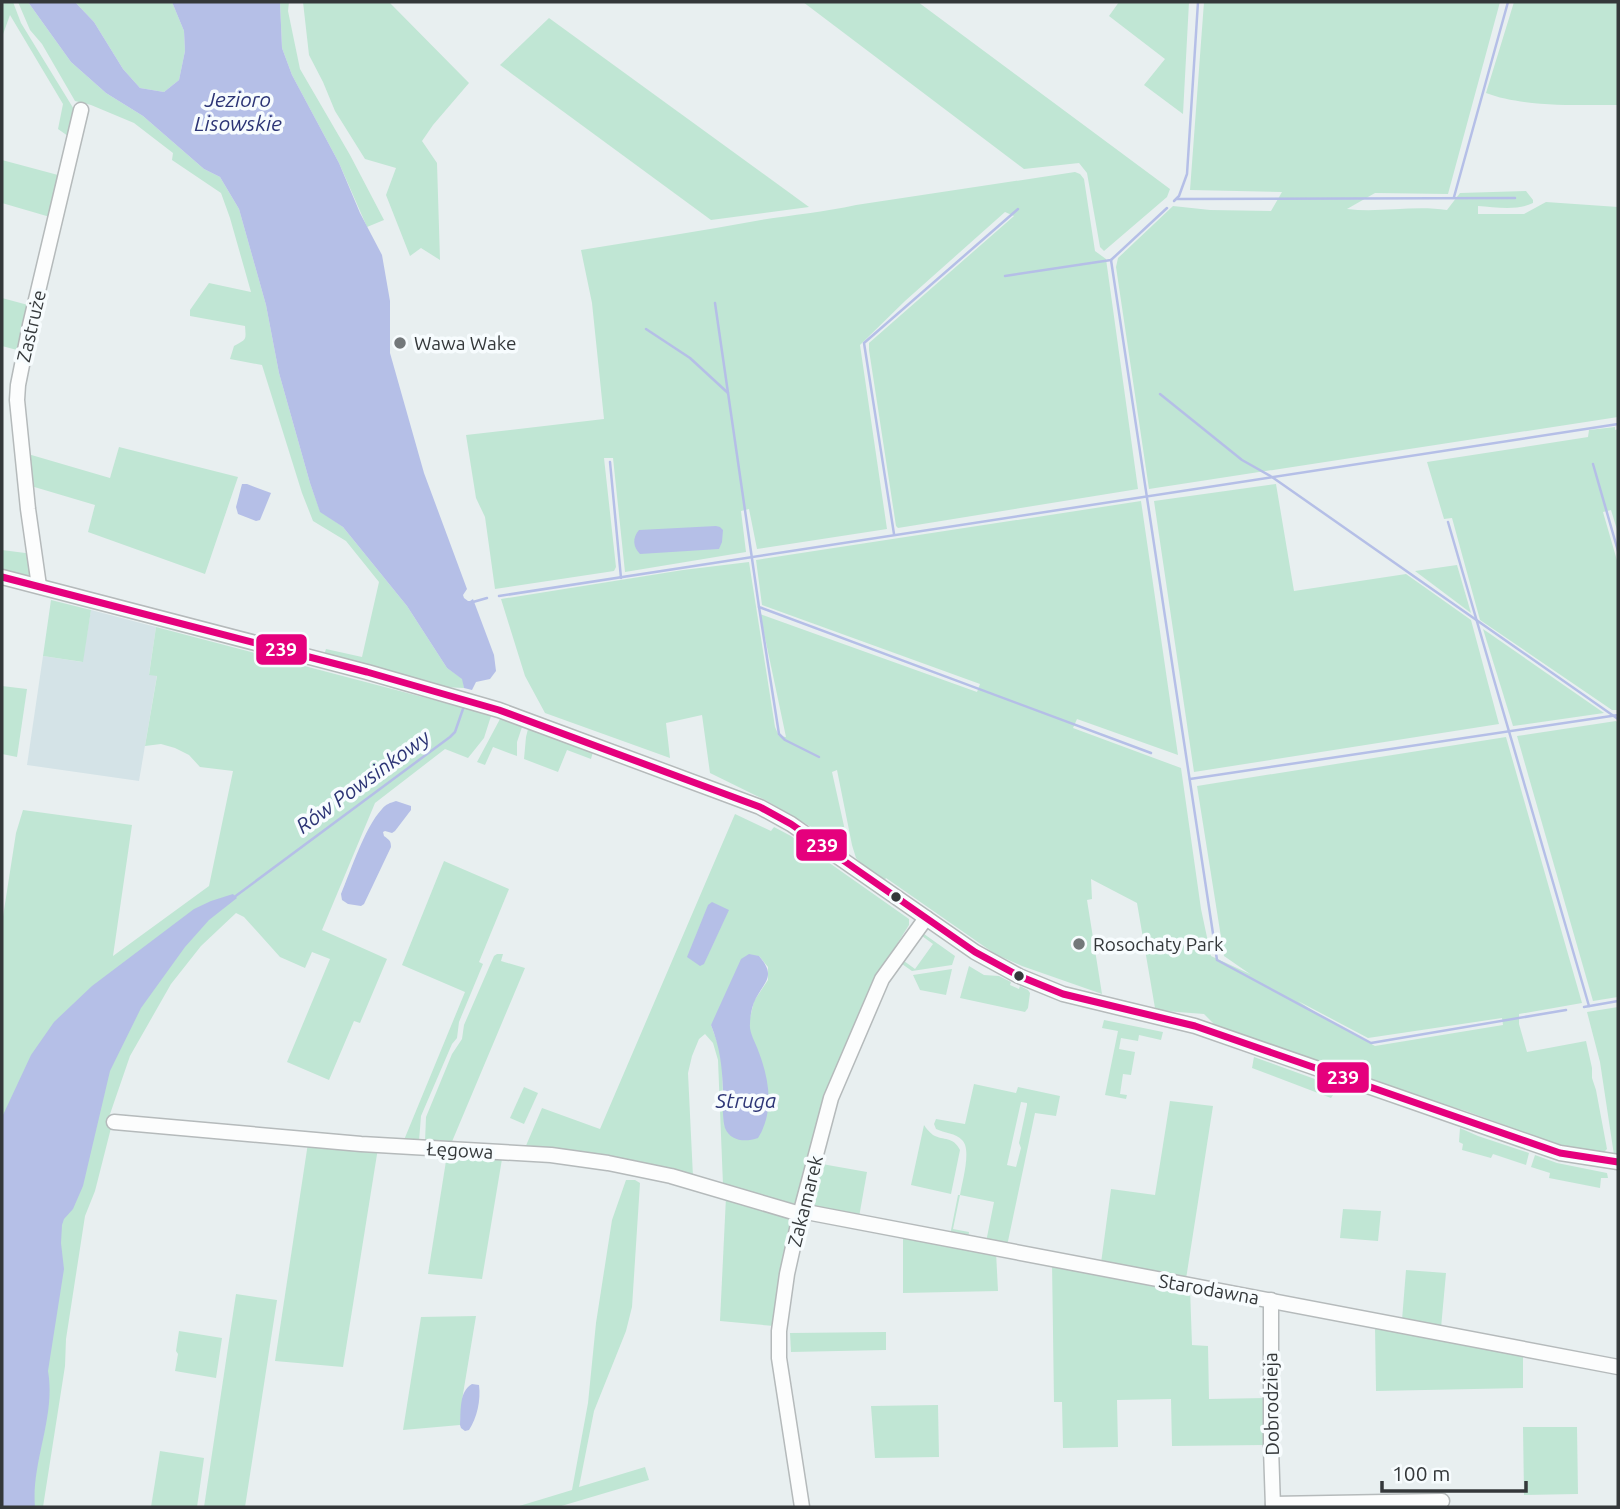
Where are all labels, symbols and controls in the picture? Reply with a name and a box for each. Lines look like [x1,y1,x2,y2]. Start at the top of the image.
water label: Jezioro Lisowskie [194,87,282,135]
street label: Zastruże [12,288,50,364]
place label: Wawa Wake [414,332,517,354]
marker: Wawa Wake [392,335,408,351]
line badge: 239 [255,633,308,666]
text: 239 [265,638,297,660]
water label: Rów Powsinkowy [291,724,435,838]
line badge: 239 [795,828,848,862]
text: 239 [806,834,838,856]
unlabelled marker [889,890,903,904]
place label: Rosochaty Park [1093,933,1224,955]
marker: Rosochaty Park [1071,936,1087,952]
unlabelled marker [1012,969,1026,983]
line badge: 239 [1316,1061,1370,1094]
text: 239 [1327,1066,1359,1088]
water label: Struga [715,1088,776,1112]
street label: Łęgowa [426,1137,494,1163]
street label: Zakamarek [783,1153,827,1249]
street label: Starodawna [1157,1269,1261,1309]
street label: Dobrodzieja [1259,1352,1283,1456]
scale bar [1382,1450,1526,1494]
text: 100 m [1392,1461,1450,1485]

